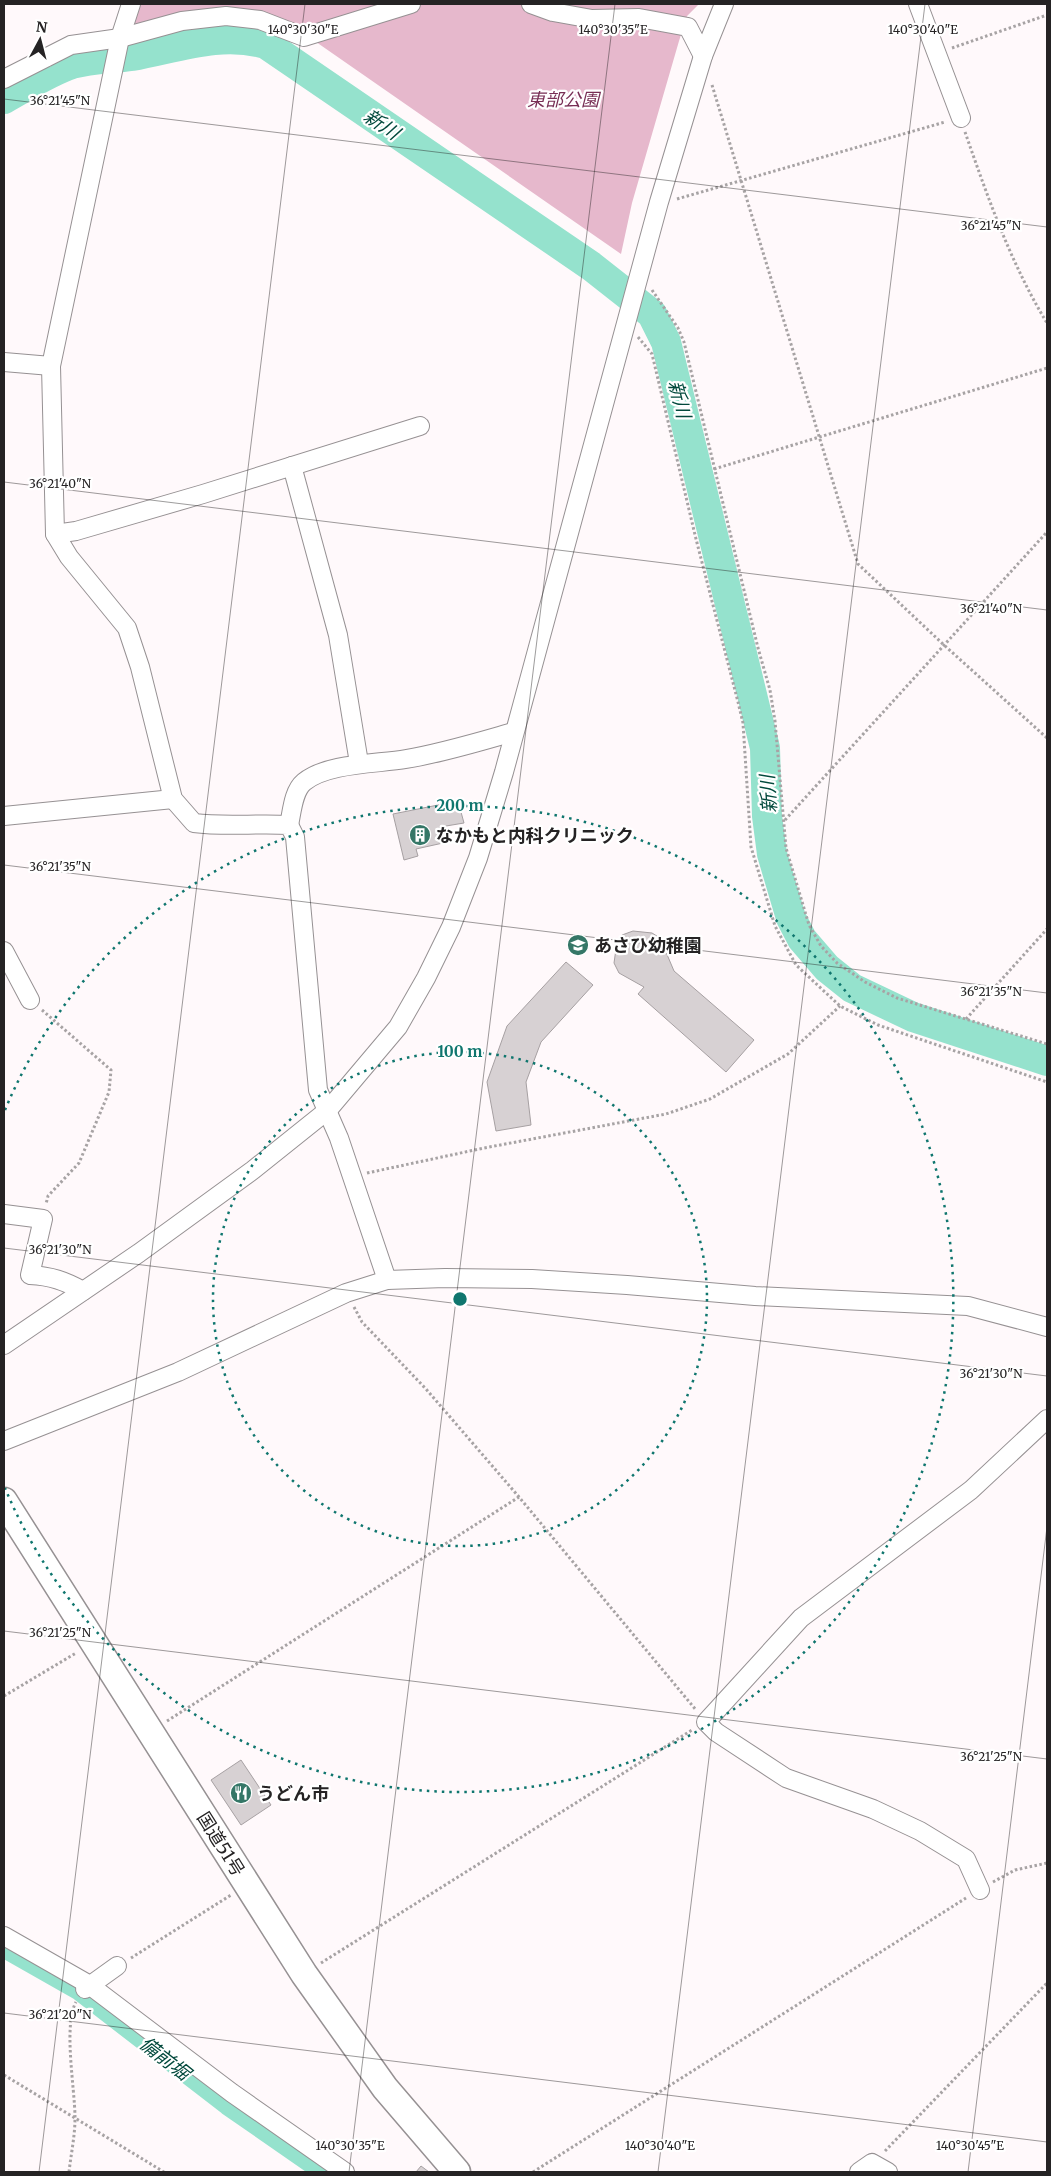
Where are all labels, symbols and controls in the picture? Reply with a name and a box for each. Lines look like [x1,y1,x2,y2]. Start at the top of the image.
north arrow [15,15,65,65]
text: N [35,17,48,37]
text: 140°30'30"E [268,22,339,37]
text: 140°30'35"E [579,22,648,37]
text: 140°30'40"E [888,22,958,37]
park label: 東部公園 [527,88,602,111]
text: 36°21'45"N [30,93,91,108]
water label: 新川 [360,103,406,146]
text: 36°21'45"N [961,218,1022,233]
water label: 新川 [664,378,697,422]
text: 36°21'40"N [29,476,92,491]
text: 36°21'40"N [960,601,1023,616]
water label: 新川 [755,772,781,814]
text: 200 m [436,796,484,815]
building icon: なかもと内科クリニック [408,823,432,847]
place label: なかもと内科クリニック [436,824,634,847]
text: 36°21'35"N [29,859,91,874]
school or university icon: あさひ幼稚園 [566,933,590,957]
place label: あさひ幼稚園 [594,934,702,957]
text: 36°21'35"N [960,984,1022,999]
text: 100 m [438,1042,482,1061]
text: 36°21'30"N [29,1242,92,1257]
centre of rings [451,1290,469,1308]
text: 36°21'30"N [960,1366,1023,1381]
text: 36°21'25"N [29,1625,92,1640]
text: 36°21'25"N [960,1749,1023,1764]
restaurant icon: うどん市 [229,1781,253,1805]
place label: うどん市 [257,1782,329,1805]
street label: 国道51号 [192,1807,250,1881]
text: 36°21'20"N [28,2007,92,2022]
water label: 備前堀 [135,2031,197,2087]
text: 140°30'35"E [316,2138,385,2153]
text: 140°30'40"E [625,2138,695,2153]
text: 140°30'45"E [936,2138,1004,2153]

